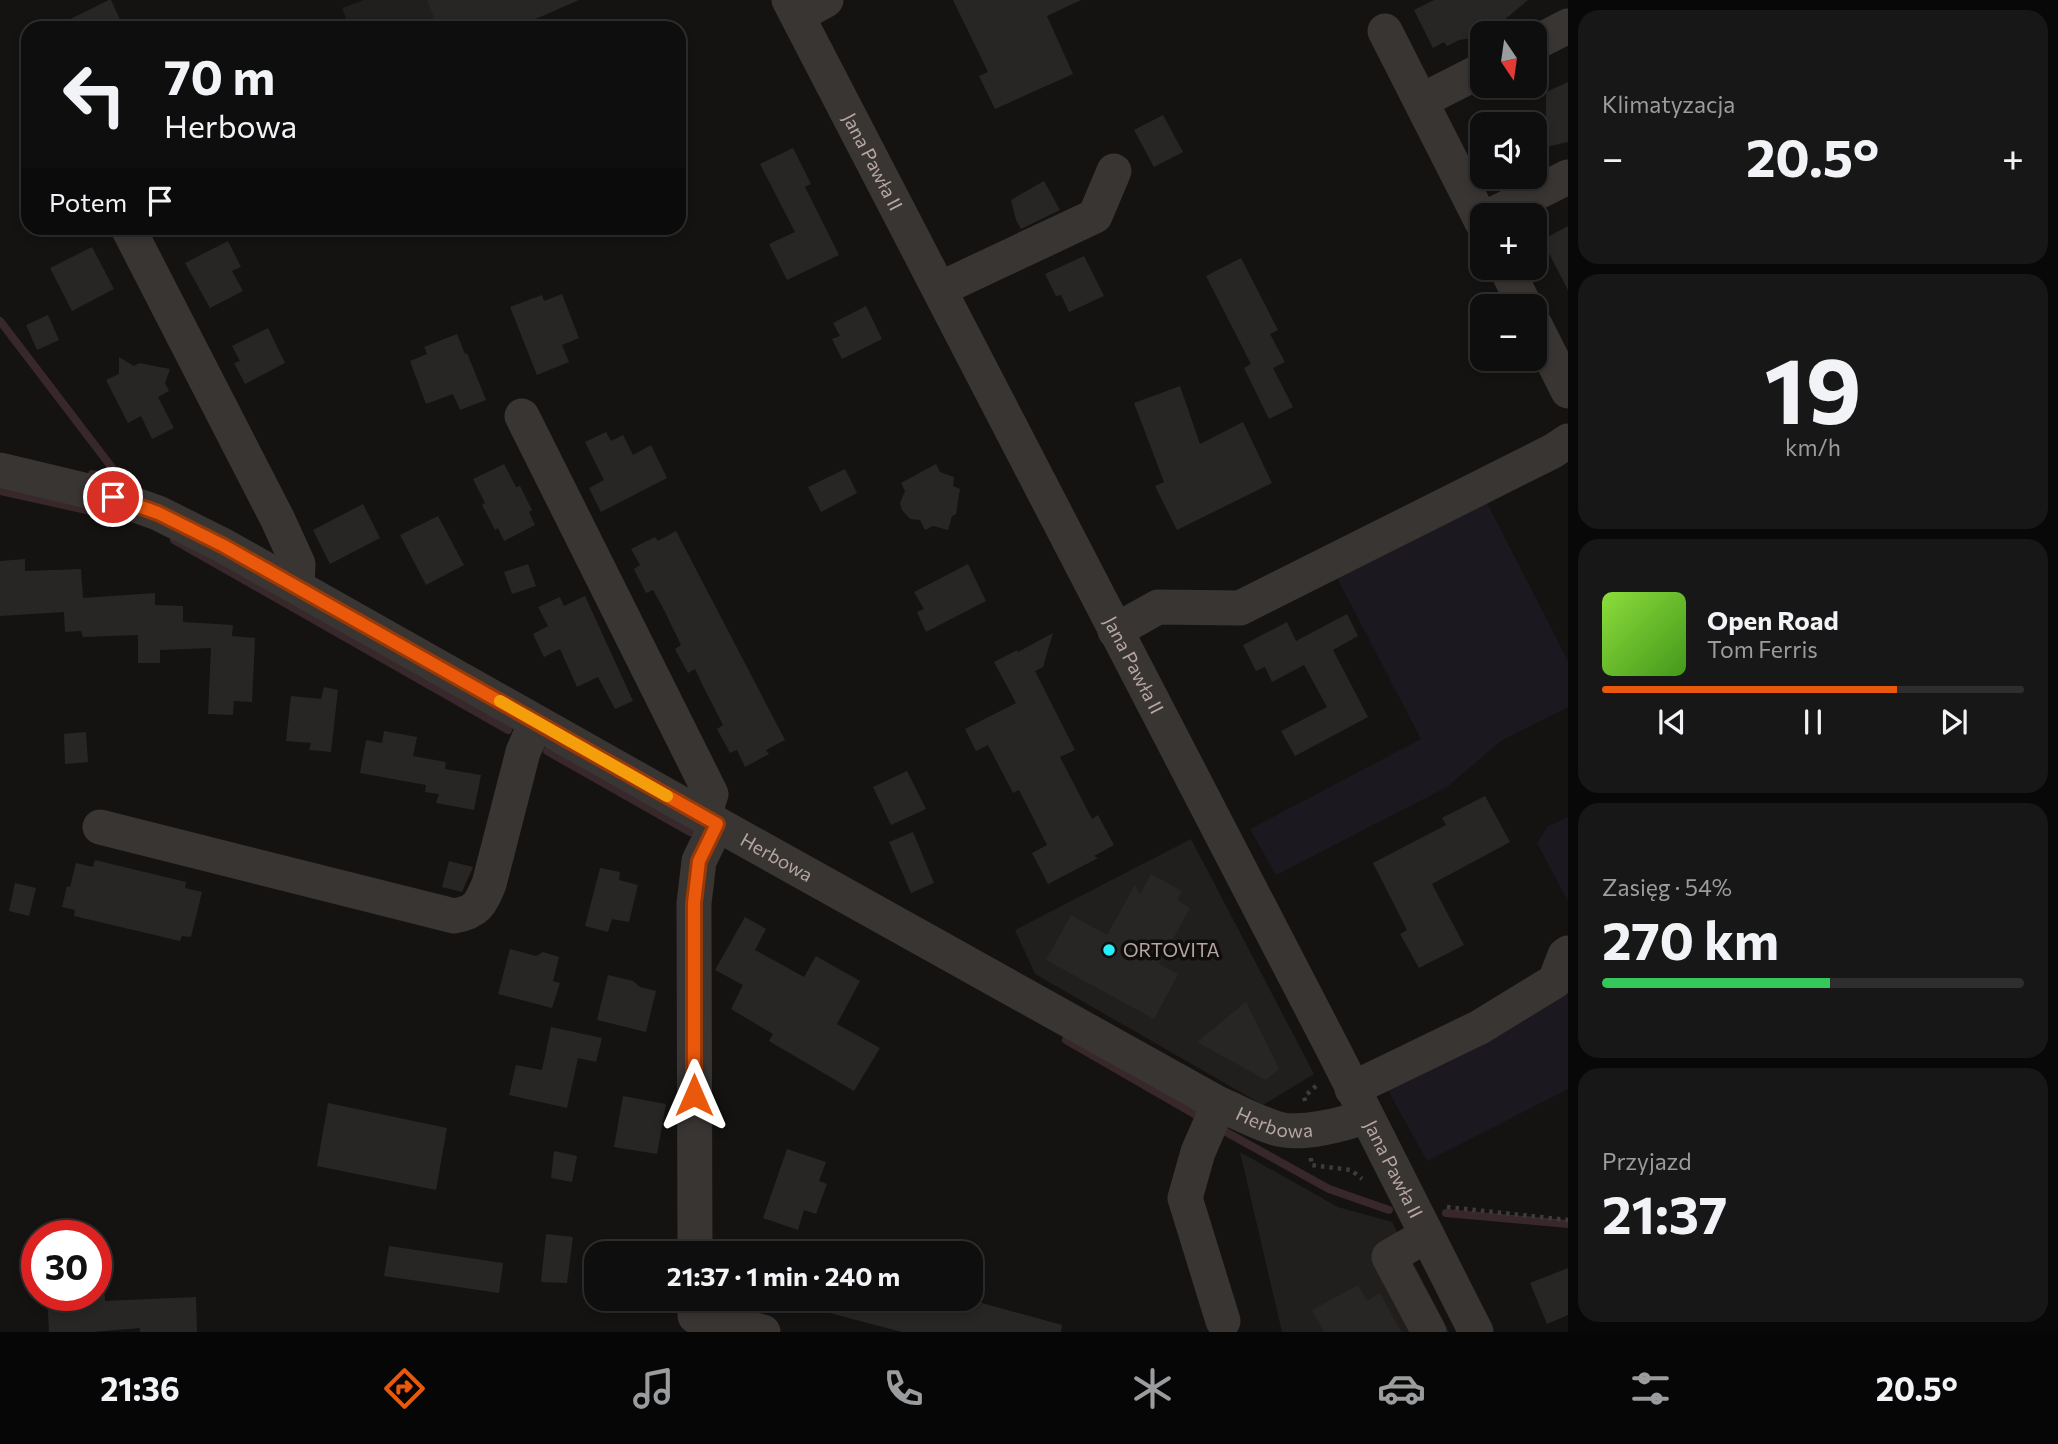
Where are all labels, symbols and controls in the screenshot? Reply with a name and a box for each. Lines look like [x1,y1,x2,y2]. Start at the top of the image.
north arrow [1470,21,1547,98]
map controls [1470,21,1547,371]
text: 70 m [164,45,275,105]
icon: left [49,49,140,140]
text: Klimatyzacja [1602,90,1735,118]
text: Herbowa [164,105,297,145]
street label: Jana Pawła II [838,109,908,214]
button: sound [1470,112,1547,189]
text: 20.5° [1746,124,1879,188]
text: − [1602,133,1624,180]
text: + [2002,133,2024,180]
icon: arrive [141,182,179,220]
text: Potem [49,186,127,217]
button: + [1470,203,1547,280]
button: − [1470,294,1547,371]
text: 19 [1764,331,1862,443]
text: km/h [1785,433,1841,461]
pin [83,467,143,527]
icon: arrive [94,478,132,516]
text: Open Road [1707,604,1839,635]
street label: Jana Pawła II [1099,612,1169,717]
text: Tom Ferris [1707,635,1818,663]
icon: previous [1653,703,1691,741]
icon: pause [1794,703,1832,741]
icon: next [1935,703,1973,741]
street label: Herbowa [737,828,817,886]
text: Zasięg · 54% [1602,873,1732,901]
text: 270 km [1602,907,1779,971]
place label: ORTOVITA [1123,938,1220,961]
marker: ORTOVITA [1101,942,1117,958]
position arrow [657,1058,731,1132]
street label: Herbowa [1233,1101,1314,1142]
street label: Jana Pawła II [1360,1116,1428,1222]
text: Przyjazd [1602,1147,1692,1175]
text: 21:37 [1602,1181,1727,1245]
speed limit sign: 30 [21,1220,112,1311]
text: 21:37 · 1 min · 240 m [667,1260,900,1291]
icon: directions [380,1364,429,1413]
icon: music [629,1364,678,1413]
icon: phone [879,1364,928,1413]
icon: climate [1128,1364,1177,1413]
icon: car [1377,1364,1426,1413]
icon: filters [1626,1364,1675,1413]
text: 21:36 [100,1368,180,1408]
text: 20.5° [1876,1368,1958,1408]

